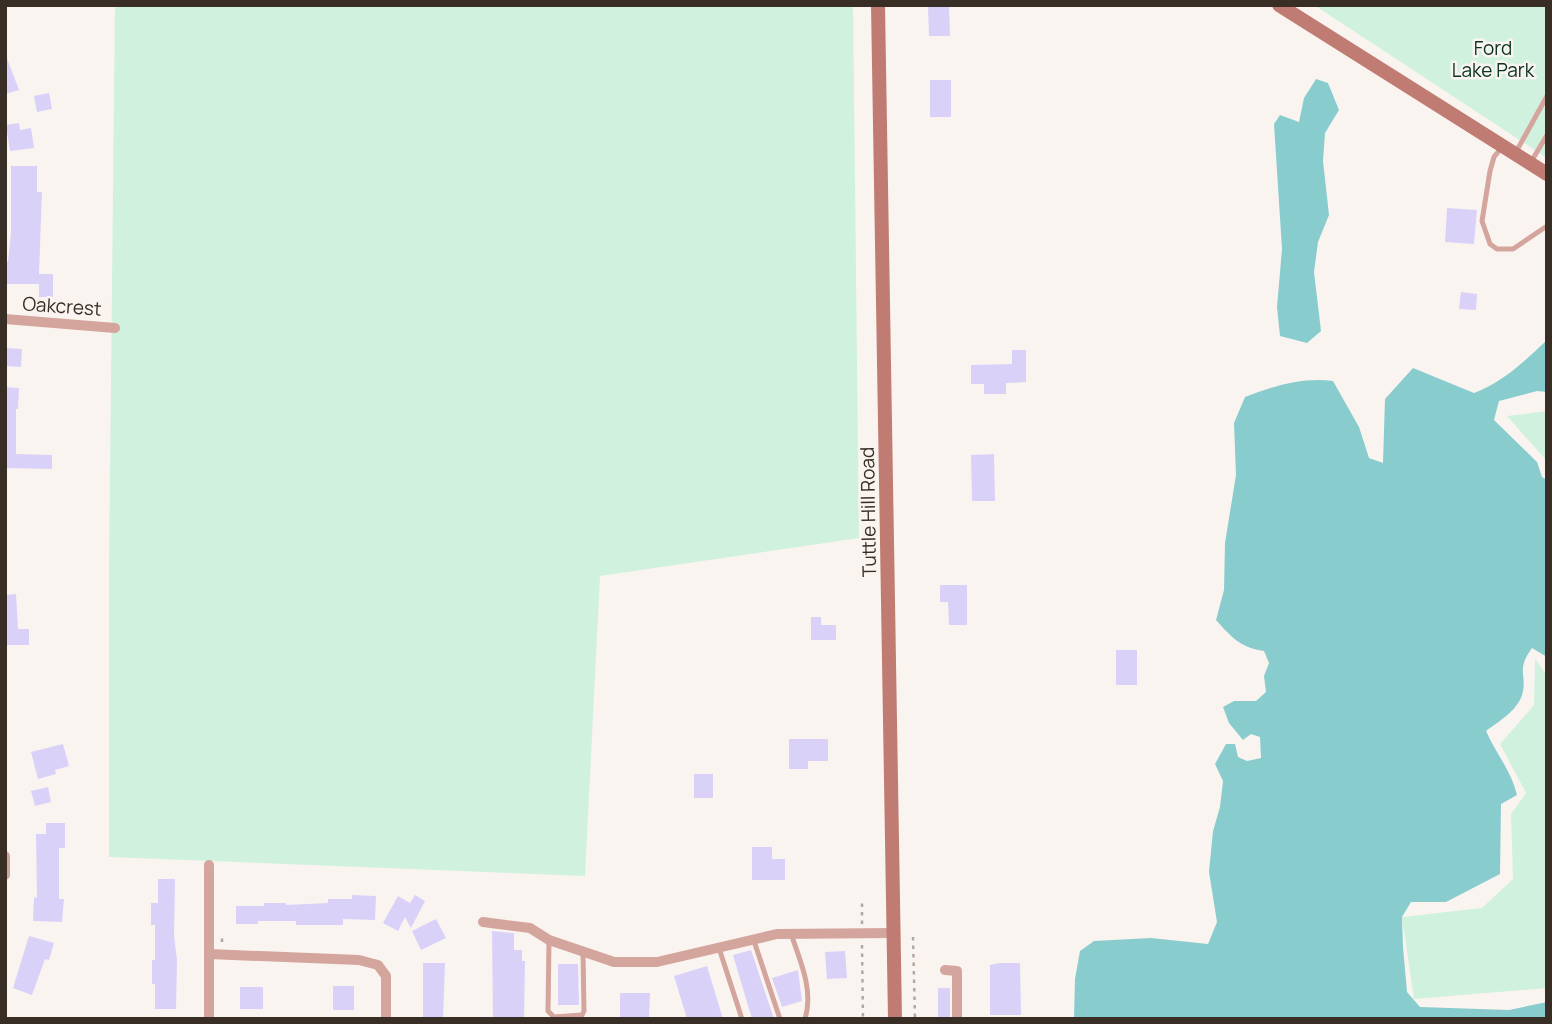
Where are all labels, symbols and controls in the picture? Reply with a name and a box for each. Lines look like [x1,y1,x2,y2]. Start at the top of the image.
park label: Ford Lake Park [1452,35,1535,83]
street label: Oakcrest [21,290,103,322]
street label: Tuttle Hill Road [854,447,882,577]

